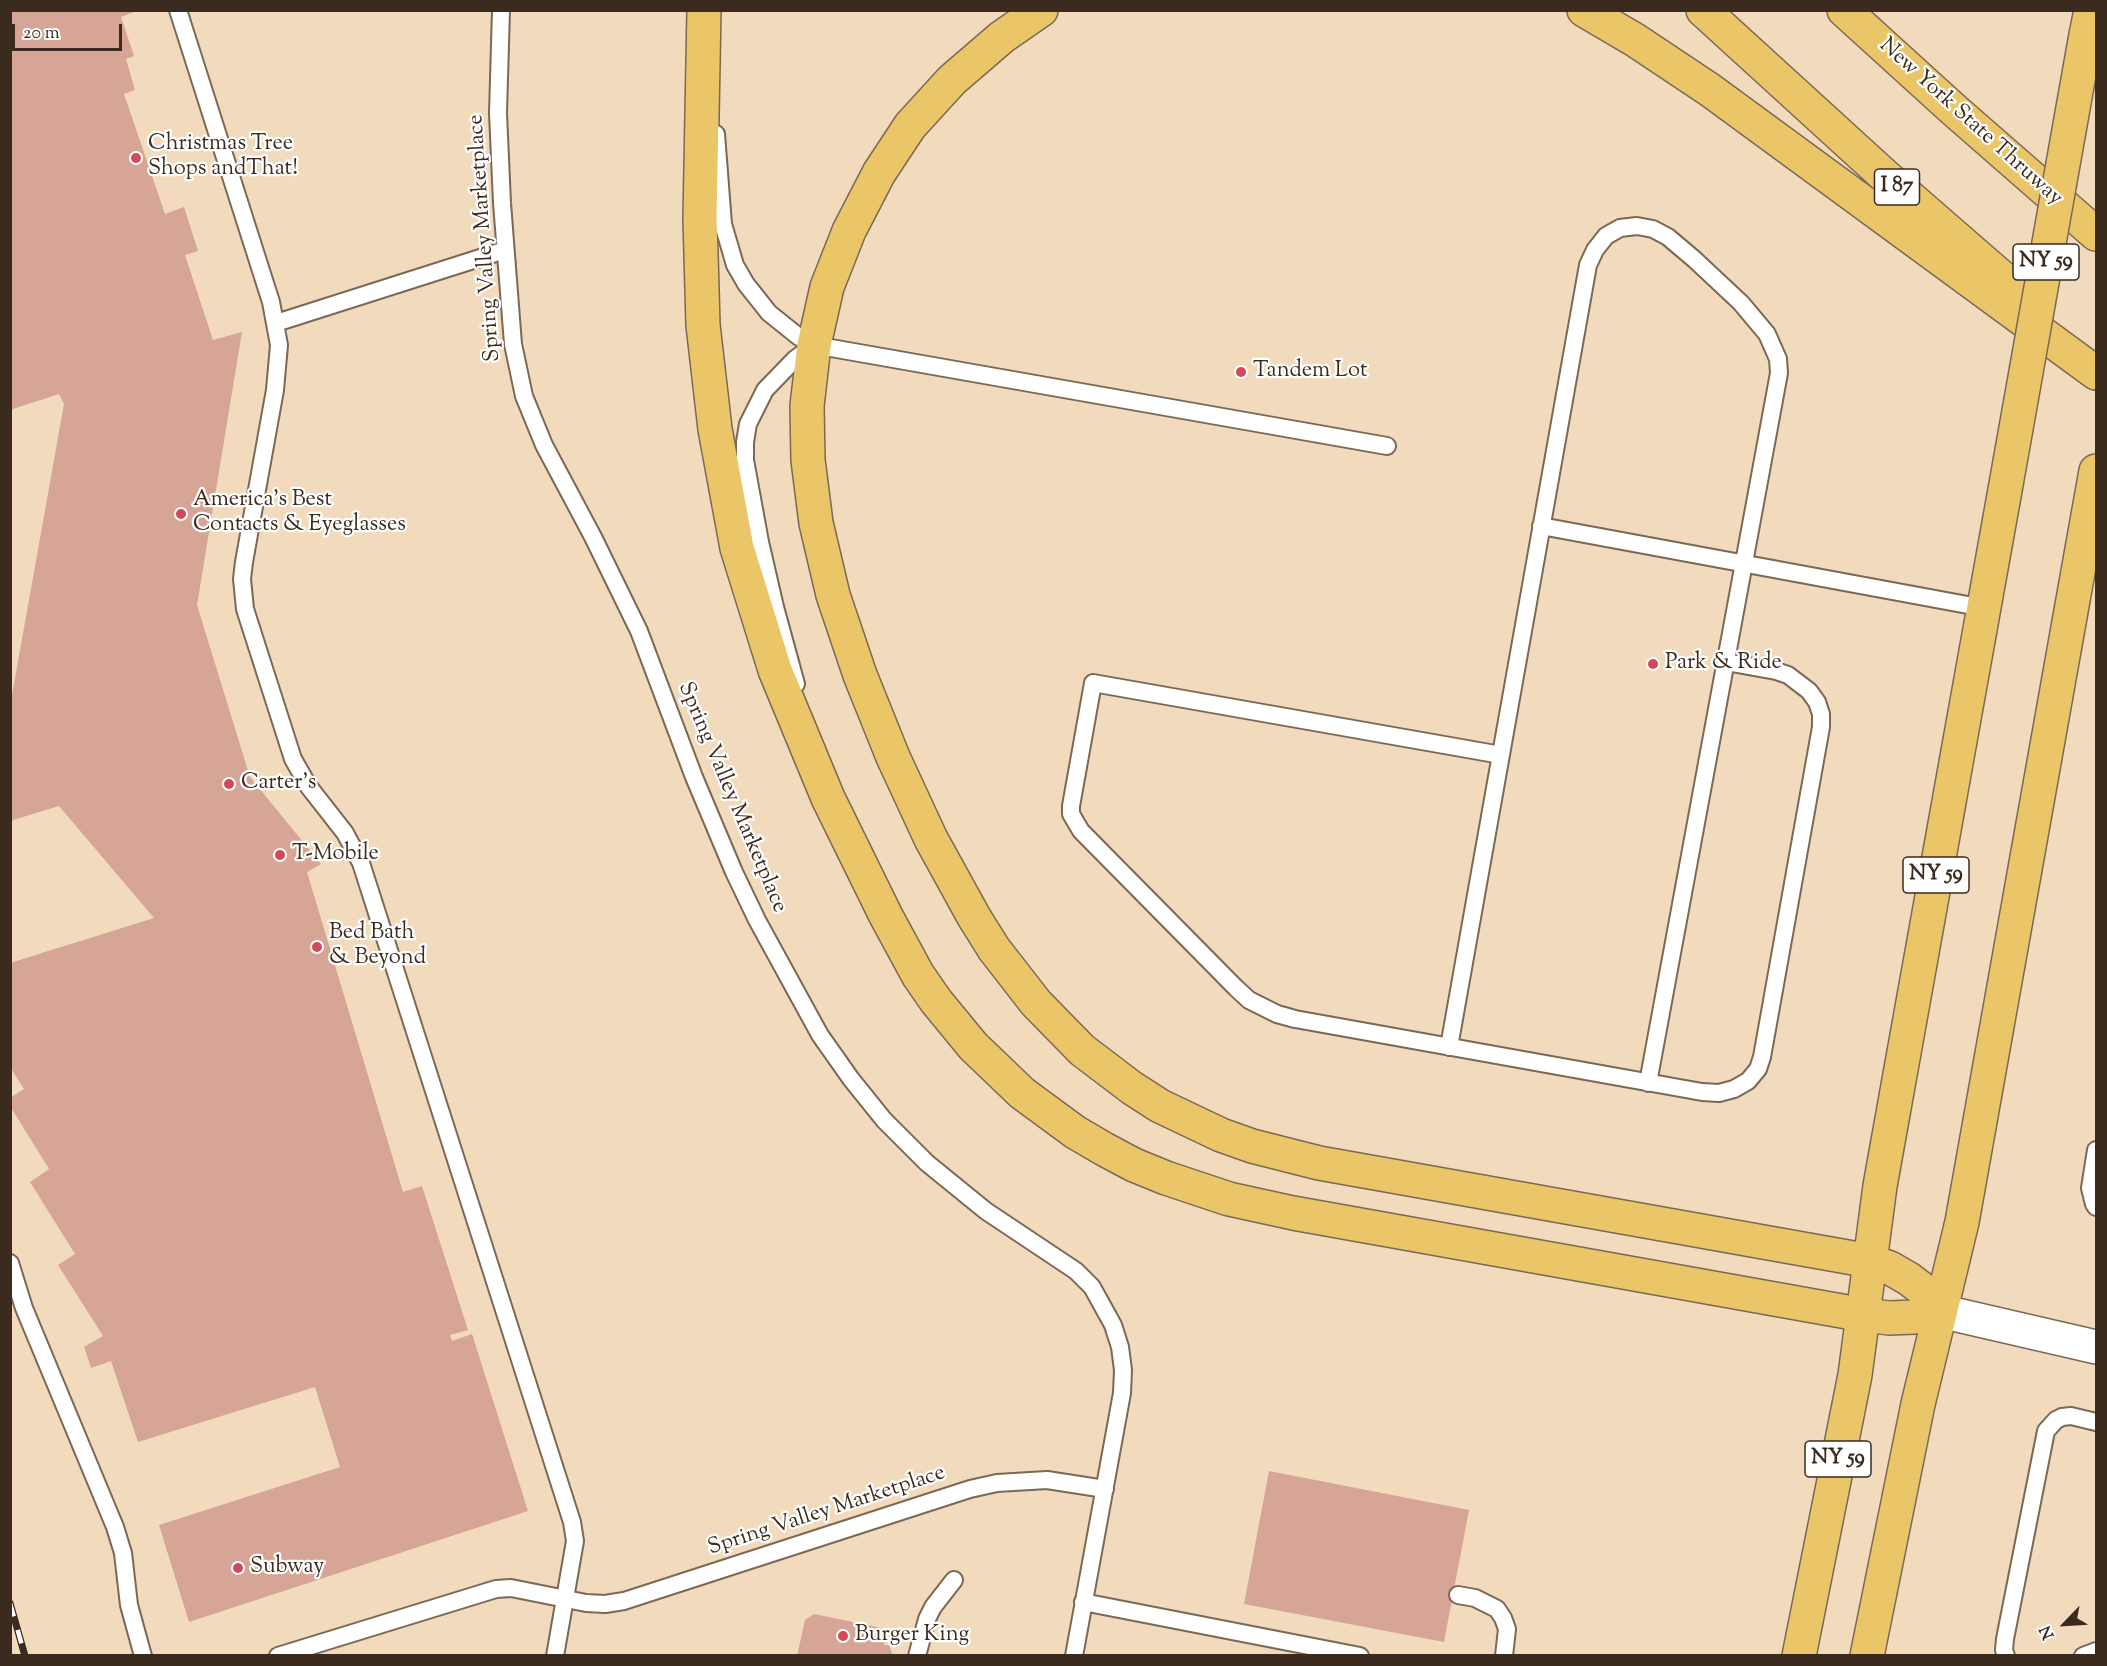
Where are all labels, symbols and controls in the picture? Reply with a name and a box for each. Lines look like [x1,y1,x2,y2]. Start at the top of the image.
scale bar [15,12,124,50]
text: 20 m [23,21,60,47]
street label: New York State Thruway [1873,34,2067,212]
street label: Spring Valley Marketplace [464,113,508,363]
place label: Christmas Tree Shops andThat! [148,132,298,184]
marker: Christmas Tree Shops andThat! [129,151,143,165]
road number: I 87 [1874,169,1920,205]
road number: NY 59 [2013,244,2079,280]
place label: Tandem Lot [1253,359,1368,385]
marker: Tandem Lot [1234,365,1248,379]
place label: America's Best Contacts & Eyeglasses [193,488,406,540]
marker: America's Best Contacts & Eyeglasses [174,507,188,521]
place label: Park & Ride [1665,651,1782,677]
marker: Park & Ride [1646,657,1660,671]
street label: Spring Valley Marketplace [670,679,792,917]
place label: Carter's [241,771,316,797]
marker: Carter's [222,777,236,791]
place label: T-Mobile [292,842,379,868]
marker: T-Mobile [273,848,287,862]
road number: NY 59 [1903,857,1969,893]
place label: Bed Bath & Beyond [329,921,426,972]
marker: Bed Bath & Beyond [310,940,324,954]
road number: NY 59 [1805,1441,1871,1477]
street label: Spring Valley Marketplace [705,1461,949,1563]
place label: Subway [250,1555,324,1581]
marker: Subway [231,1561,245,1575]
north arrow [2035,1594,2095,1654]
text: N [2035,1621,2061,1642]
place label: Burger King [855,1623,969,1649]
marker: Burger King [836,1629,850,1643]

